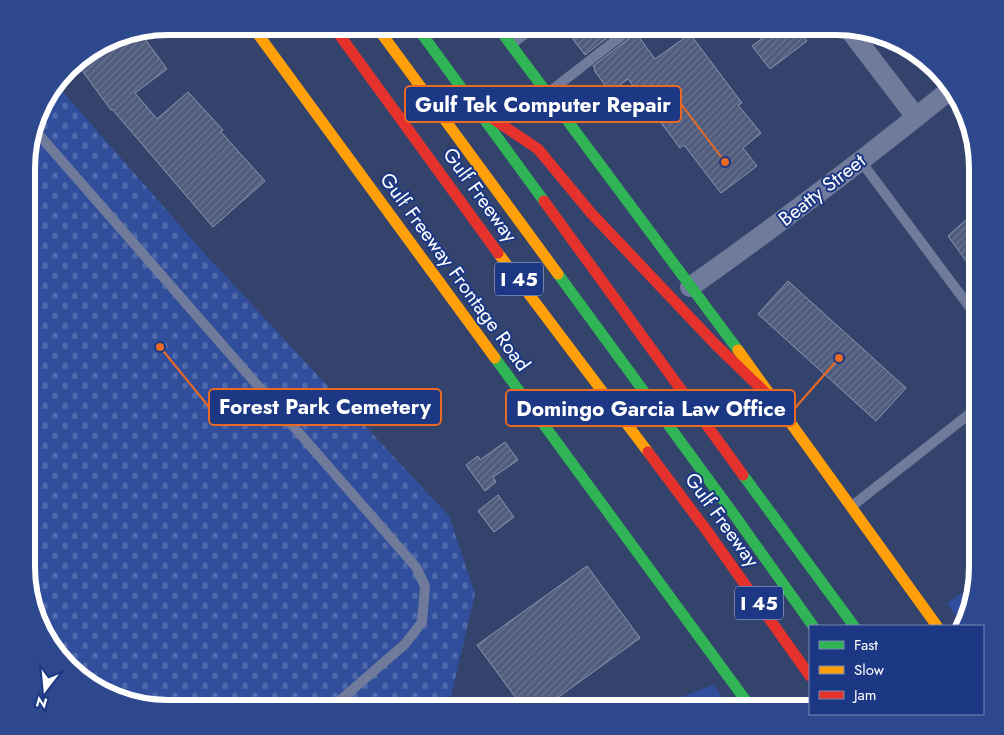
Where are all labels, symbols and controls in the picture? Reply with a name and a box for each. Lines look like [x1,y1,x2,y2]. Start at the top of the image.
callout: Gulf Tek Computer Repair [405,86,681,122]
text: Gulf Tek Computer Repair [415,90,671,120]
street label: Gulf Freeway [436,142,524,248]
street label: Beatty Street [772,147,872,233]
street label: Gulf Freeway Frontage Road [373,167,537,377]
road number: I 45 [495,262,543,296]
callout: Forest Park Cemetery [209,389,441,425]
callout: Domingo Garcia Law Office [506,390,795,426]
text: Forest Park Cemetery [219,392,432,422]
text: Domingo Garcia Law Office [516,394,786,424]
street label: Gulf Freeway [678,467,766,573]
road number: I 45 [735,586,783,620]
legend [809,625,984,715]
text: Fast [854,634,878,656]
text: Slow [854,659,885,681]
north arrow [20,665,70,715]
text: Jam [852,684,877,706]
text: N [33,691,50,714]

